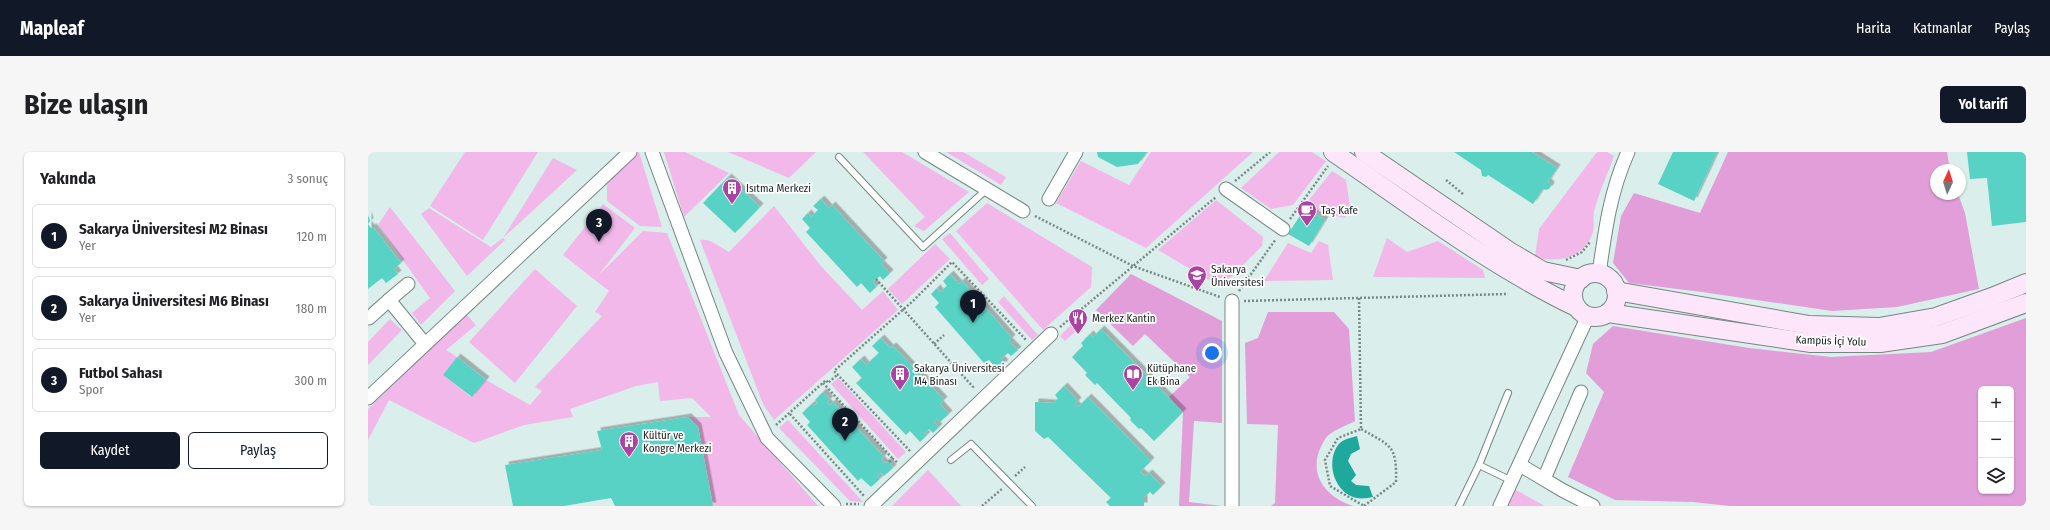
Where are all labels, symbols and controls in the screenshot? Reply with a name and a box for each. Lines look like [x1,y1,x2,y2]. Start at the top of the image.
text: Mapleaf [20,17,84,40]
text: Harita [1856,20,1891,37]
text: Katmanlar [1913,20,1972,37]
text: Paylaş [1994,20,2030,37]
button: Yol tarifi [1940,86,2026,123]
text: Bize ulaşın [24,88,148,121]
north arrow [1930,164,1966,200]
text: Yakında [40,168,96,189]
text: 3 sonuç [287,171,328,186]
building icon: Isıtma Merkezi [721,177,743,205]
place label: Isıtma Merkezi [746,182,811,195]
cafe icon: Taş Kafe [1296,199,1318,227]
place label: Taş Kafe [1321,204,1358,217]
pin: 3 [586,209,612,242]
text: Sakarya Üniversitesi M2 Binası [79,220,268,238]
text: 1 [51,229,57,244]
text: 120 m [296,229,327,244]
text: Yer [79,238,96,253]
place label: Sakarya Üniversitesi [1211,263,1264,289]
school or university icon: Sakarya Üniversitesi [1186,264,1208,292]
pin: 1 [960,290,986,323]
text: Sakarya Üniversitesi M6 Binası [79,292,269,310]
text: 2 [51,301,57,316]
text: 180 m [296,301,327,316]
restaurant icon: Merkez Kantin [1067,307,1089,335]
text: Yer [79,310,96,325]
place label: Merkez Kantin [1092,312,1156,325]
street label: Kampüs İçi Yolu [1795,332,1867,349]
your location [1202,343,1222,363]
place label: Sakarya Üniversitesi M4 Binası [914,362,1005,388]
place label: Kütüphane Ek Bina [1147,362,1196,388]
building icon: Sakarya Üniversitesi M4 Binası [889,363,911,391]
library icon: Kütüphane Ek Bina [1122,363,1144,391]
text: Futbol Sahası [79,364,162,382]
text: 3 [51,373,57,388]
text: 300 m [295,373,327,388]
text: Spor [79,382,104,397]
map controls [1978,386,2014,494]
button: + [1978,386,2014,422]
pin: 2 [832,408,858,441]
button: − [1978,422,2014,458]
place label: Kültür ve Kongre Merkezi [643,429,712,455]
building icon: Kültür ve Kongre Merkezi [618,430,640,458]
button: Kaydet [40,432,180,469]
button: Paylaş [188,432,328,469]
button: layers [1978,458,2014,494]

